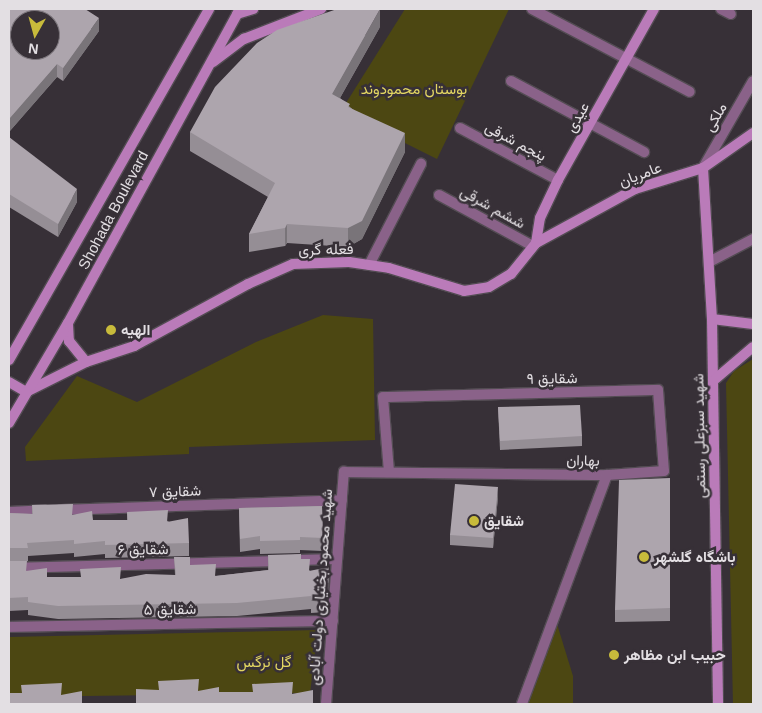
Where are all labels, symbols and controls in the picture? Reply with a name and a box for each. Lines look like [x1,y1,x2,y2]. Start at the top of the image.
north arrow [10,10,60,60]
text: N [27,40,39,57]
park label: بوستان محمودوند [361,80,467,98]
street label: عیدی [561,99,593,135]
street label: ملکی [700,99,730,135]
street label: پنجم شرقی [482,117,550,165]
street label: Shohada Boulevard [74,148,152,272]
street label: عامریان [616,158,664,190]
street label: ششم شرقی [457,182,529,232]
street label: فعله گری [298,240,354,258]
place label: الهیه [121,321,150,339]
marker: الهیه [105,324,117,336]
street label: شقایق ۹ [526,369,578,387]
street label: شهید سبزعلی رستمی [689,373,709,499]
street label: بهاران [566,451,600,469]
street label: شقایق ۷ [148,481,202,501]
street label: شهید محمود بختیاری دولت آبادی [304,488,336,686]
place label: شقایق [484,512,524,530]
marker: شقایق [468,515,480,527]
street label: شقایق ۶ [117,540,169,558]
place label: باشگاه گلشهر [654,548,736,566]
marker: باشگاه گلشهر [638,551,650,563]
street label: شقایق ۵ [144,600,196,618]
place label: حبیب ابن مظاهر [624,646,726,664]
marker: حبیب ابن مظاهر [608,649,620,661]
park label: گل نرگس [237,653,291,671]

